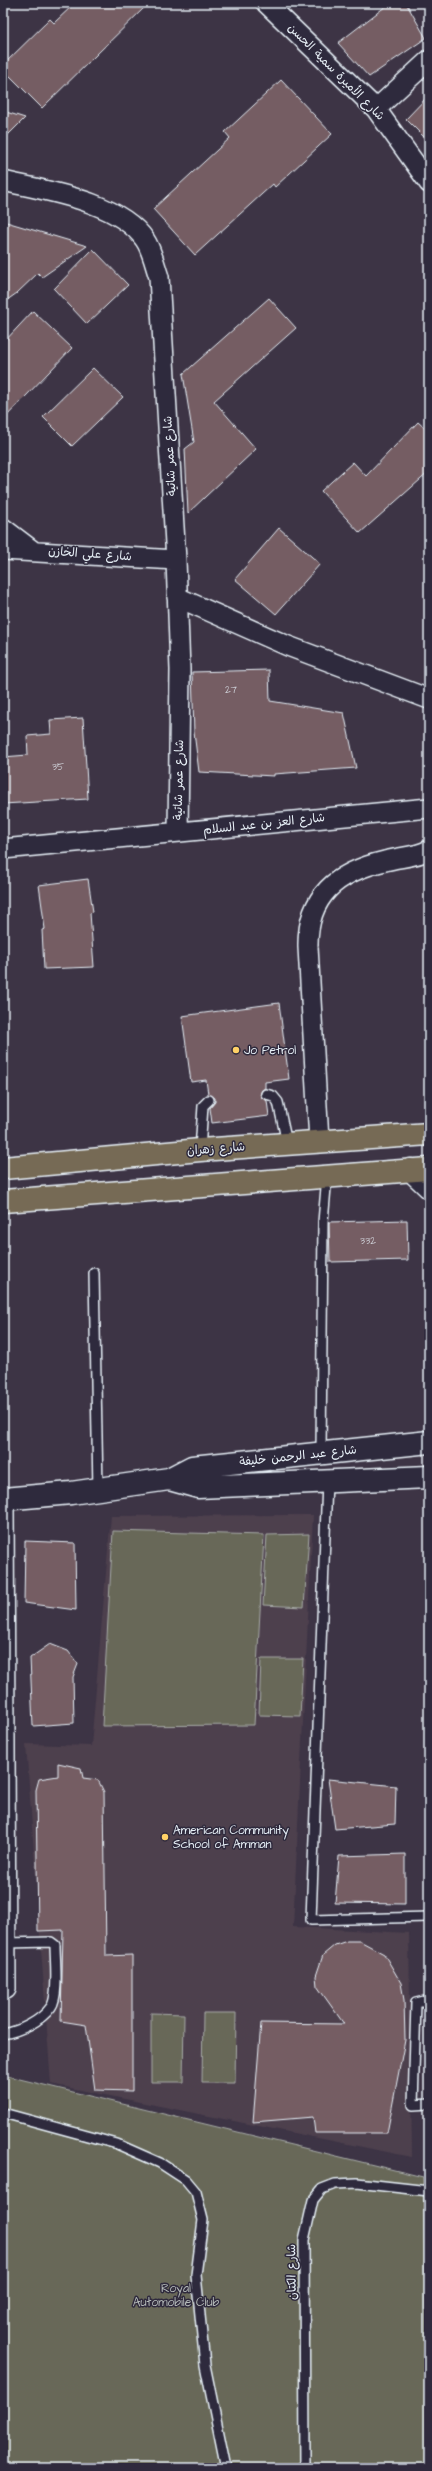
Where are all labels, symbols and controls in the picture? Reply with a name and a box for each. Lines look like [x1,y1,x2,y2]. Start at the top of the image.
street label: شارع الأميرة سمية الحسن [284,20,388,124]
street label: شارع عمر شاتية [159,415,181,497]
street label: شارع علي الخازن [47,543,132,567]
house number: 27 [225,683,237,697]
street label: شارع عمر شاتية [170,740,188,820]
house number: 35 [52,760,64,774]
street label: شارع العز بن عبد السلام [202,809,326,839]
place label: Jo Petrol [244,1042,296,1059]
marker: Jo Petrol [231,1045,241,1055]
street label: شارع زهران [186,1138,246,1160]
house number: 332 [360,1234,376,1248]
street label: شارع عبد الرحمن خليفة [238,1441,358,1471]
place label: American Community School of Amman [173,1822,289,1853]
marker: American Community School of Amman [160,1832,170,1842]
street label: شارع الكتان [283,2244,301,2300]
park label: Royal Automobile Club [133,2280,219,2311]

